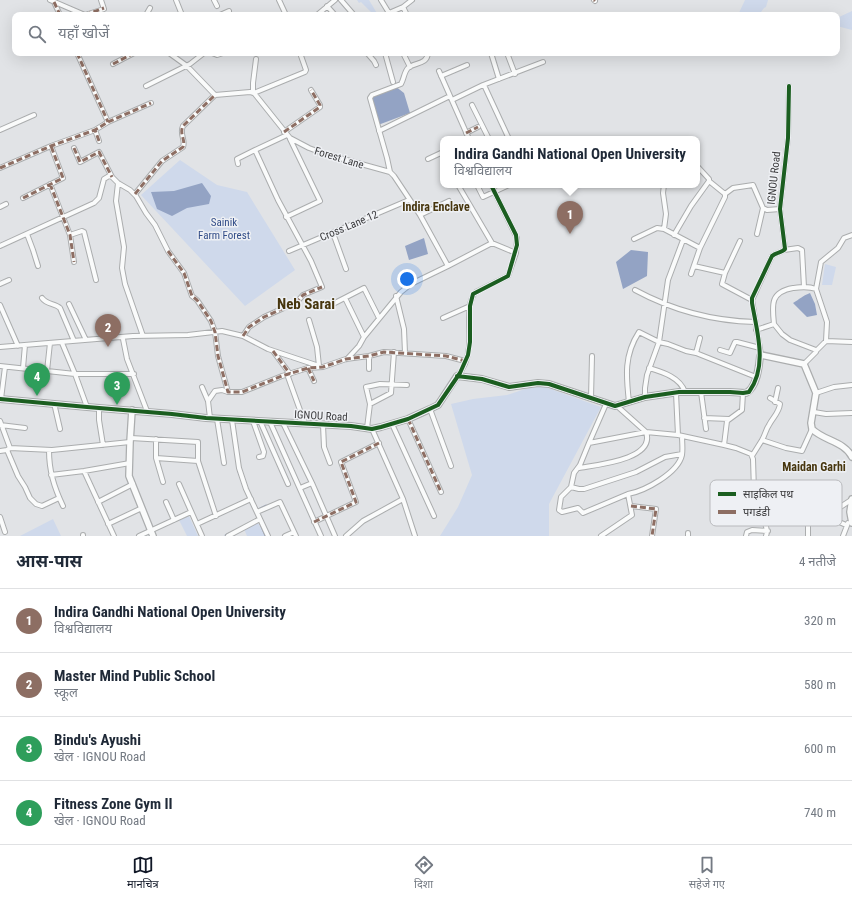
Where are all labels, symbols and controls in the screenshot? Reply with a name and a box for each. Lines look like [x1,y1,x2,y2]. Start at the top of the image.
search box [12,12,840,56]
icon: search [26,23,48,45]
text: यहाँ खोजें [58,24,109,42]
popup [440,136,700,188]
street label: Forest Lane [313,144,365,172]
text: Indira Gandhi National Open University [454,145,686,163]
street label: IGNOU Road [765,151,783,205]
text: विश्वविद्यालय [454,163,512,178]
district label: Indira Enclave [402,200,470,214]
pin: 1 [557,201,583,234]
street label: Cross Lane 12 [318,208,380,244]
park label: Sainik Farm Forest [198,216,250,242]
your location [397,269,417,289]
district label: Neb Sarai [277,295,335,313]
pin: 2 [95,314,121,347]
pin: 4 [24,363,50,396]
pin: 3 [104,372,130,405]
street label: IGNOU Road [294,408,348,424]
district label: Maidan Garhi [782,460,846,474]
legend [710,480,842,526]
text: साइकिल पथ [743,488,794,501]
text: पगडंडी [743,506,770,519]
text: आस-पास [16,551,82,571]
text: 4 नतीजे [799,554,836,569]
text: Indira Gandhi National Open University [54,603,286,621]
text: 1 [26,613,32,628]
text: 320 m [804,613,836,628]
text: विश्वविद्यालय [54,621,112,636]
text: Master Mind Public School [54,667,215,685]
text: 2 [26,677,32,692]
text: 580 m [804,677,836,692]
text: स्कूल [54,685,78,700]
text: Bindu's Ayushi [54,731,141,749]
text: 3 [26,741,32,756]
text: 600 m [804,741,836,756]
text: खेल · IGNOU Road [54,749,146,764]
text: Fitness Zone Gym II [54,795,173,813]
text: 4 [26,805,32,820]
text: 740 m [804,805,836,820]
text: खेल · IGNOU Road [54,813,146,828]
tab: मानचित्र [127,854,159,892]
tab: दिशा [413,854,435,892]
tab: सहेजे गए [689,854,725,892]

